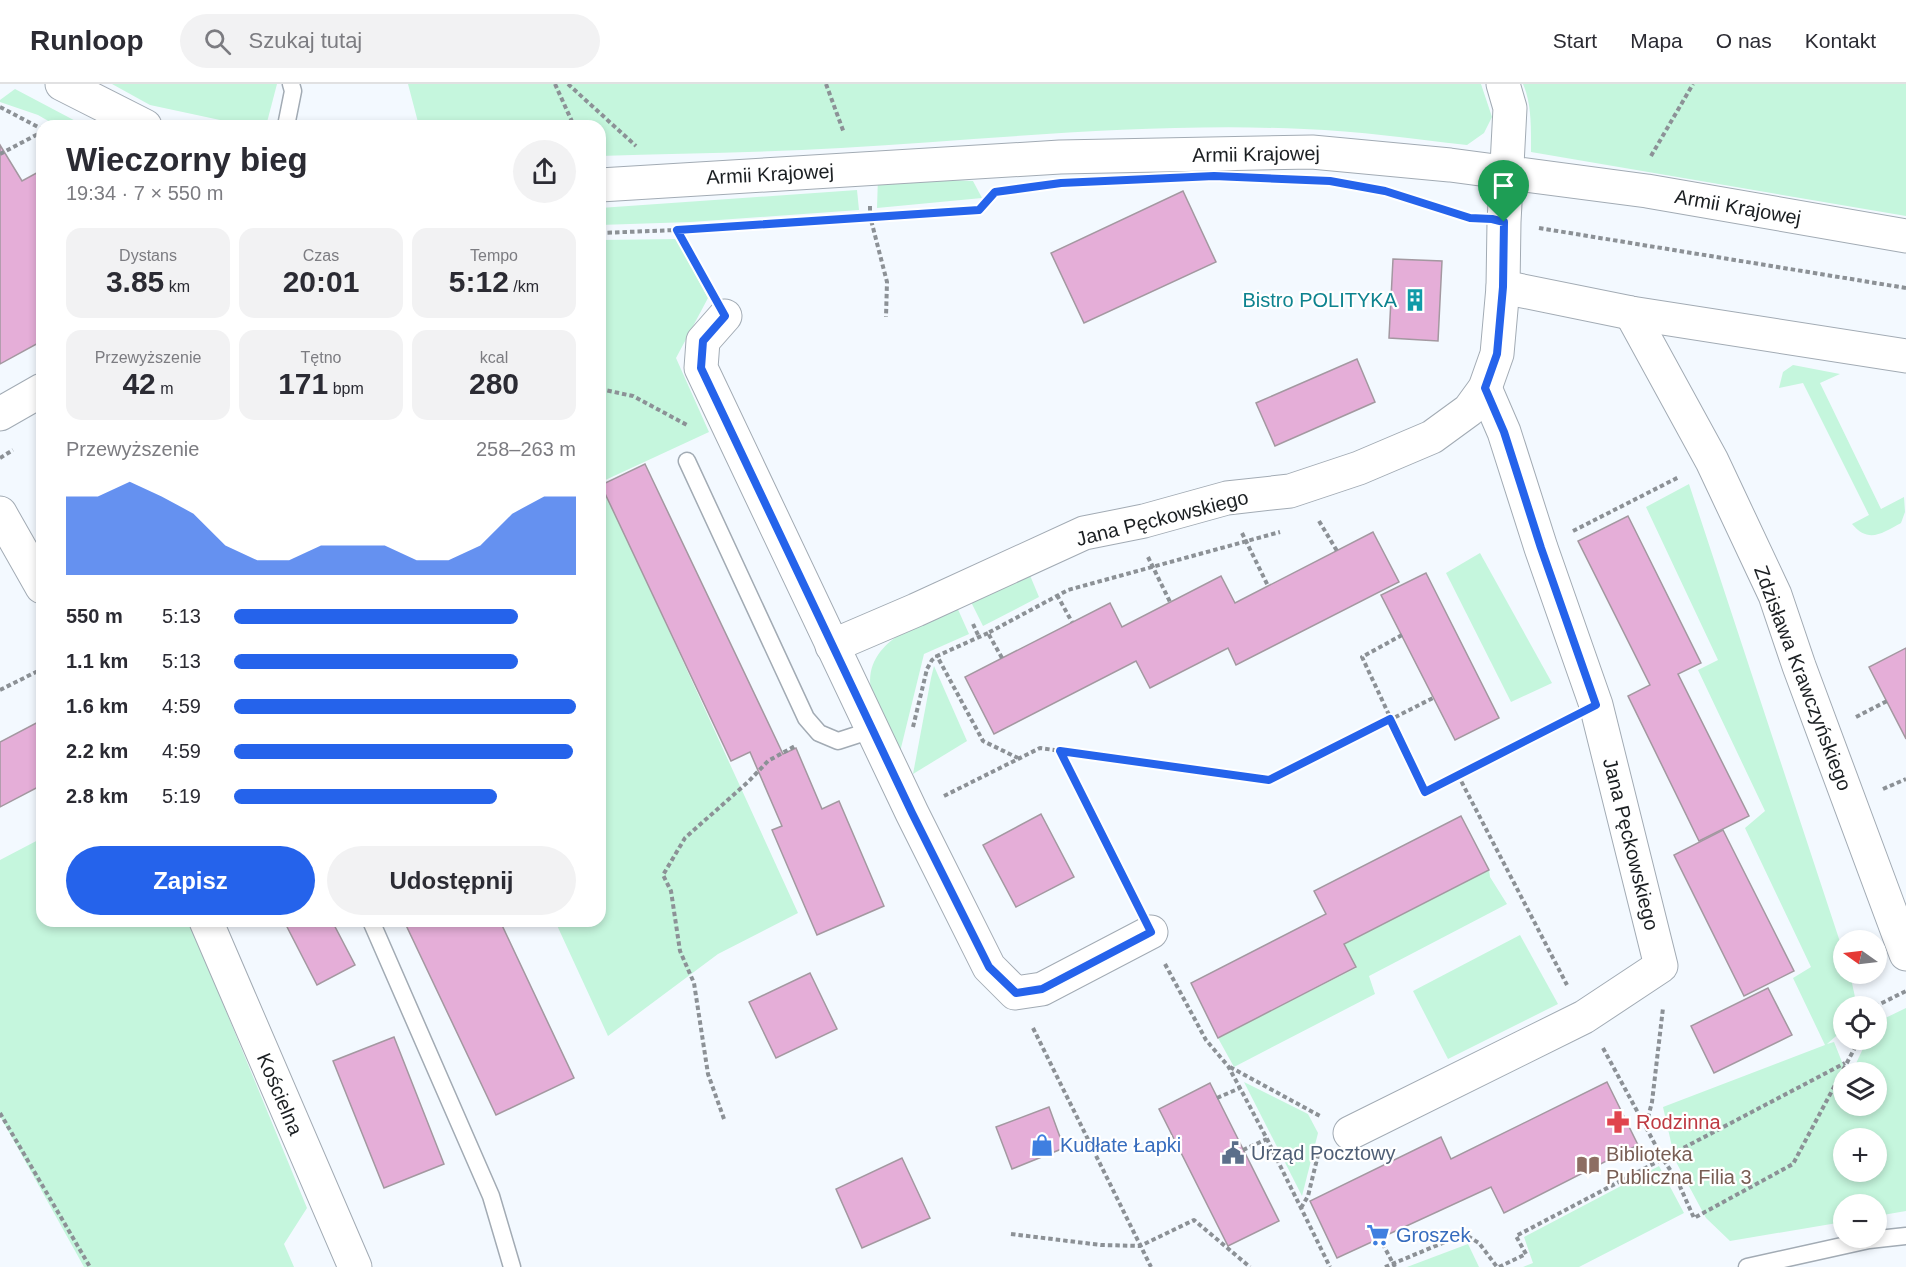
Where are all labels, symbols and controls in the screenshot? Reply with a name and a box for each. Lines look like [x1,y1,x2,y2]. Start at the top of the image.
search box [180,14,600,68]
text: Runloop [30,25,144,56]
icon: search [201,25,234,58]
text: Szukaj tutaj [249,28,362,53]
text: Start [1553,29,1597,52]
text: Mapa [1630,29,1683,52]
text: O nas [1716,29,1772,52]
text: Kontakt [1805,29,1876,52]
button: share [513,140,576,203]
text: Wieczorny bieg [66,141,308,178]
street label: Armii Krajowej [1192,142,1320,166]
street label: Armii Krajowej [706,160,834,188]
pin [1478,160,1529,222]
icon: arrive [1487,169,1520,202]
text: 19:34 · 7 × 550 m [66,182,223,204]
street label: Armii Krajowej [1673,185,1803,229]
text: Dystans [119,247,177,264]
text: Czas [303,247,339,264]
text: Tempo [470,247,518,264]
text: 3.85 [106,265,164,298]
text: 20:01 [283,265,359,298]
text: 5:12 [449,265,509,298]
text: km [164,278,190,295]
text: /km [509,278,539,295]
building icon: Bistro POLITYKA [1402,287,1428,313]
place label: Bistro POLITYKA [1243,289,1398,311]
text: Przewyższenie [95,349,201,366]
text: Tętno [301,349,341,366]
text: kcal [480,349,508,366]
text: 42 [122,367,156,400]
text: 171 [278,367,328,400]
text: 280 [469,367,519,400]
text: m [156,380,174,397]
text: bpm [328,380,364,397]
text: Przewyższenie [66,438,199,460]
text: 258–263 m [476,438,576,460]
street label: Jana Pęckowskiego [1074,486,1250,550]
street label: Zdzisława Krawczyńskiego [1750,563,1856,793]
text: 550 m [66,605,123,627]
text: 5:13 [162,605,201,627]
text: 1.1 km [66,650,128,672]
text: 5:13 [162,650,201,672]
text: 1.6 km [66,695,128,717]
text: 4:59 [162,695,201,717]
text: 2.2 km [66,740,128,762]
text: 4:59 [162,740,201,762]
street label: Jana Pęckowskiego [1599,756,1663,932]
text: 2.8 km [66,785,128,807]
text: 5:19 [162,785,201,807]
button: Zapisz [66,846,315,915]
button: Udostępnij [327,846,576,915]
north arrow [1833,930,1887,984]
map controls [1833,930,1887,1248]
button: locate [1833,996,1887,1050]
street label: Kościelna [253,1050,307,1139]
button: layers [1833,1062,1887,1116]
pharmacy icon: Rodzinna [1605,1109,1631,1135]
place label: Rodzinna [1636,1111,1721,1133]
button: + [1833,1128,1887,1182]
shop icon: Kudłate Łapki [1029,1132,1055,1158]
place label: Kudłate Łapki [1060,1134,1181,1156]
public building icon: Urząd Pocztowy [1220,1140,1246,1166]
place label: Urząd Pocztowy [1251,1142,1396,1164]
place label: Biblioteka Publiczna Filia 3 [1606,1143,1752,1188]
library icon: Biblioteka Publiczna Filia 3 [1575,1152,1601,1178]
button: − [1833,1194,1887,1248]
supermarket icon: Groszek [1365,1222,1391,1248]
place label: Groszek [1396,1224,1471,1246]

